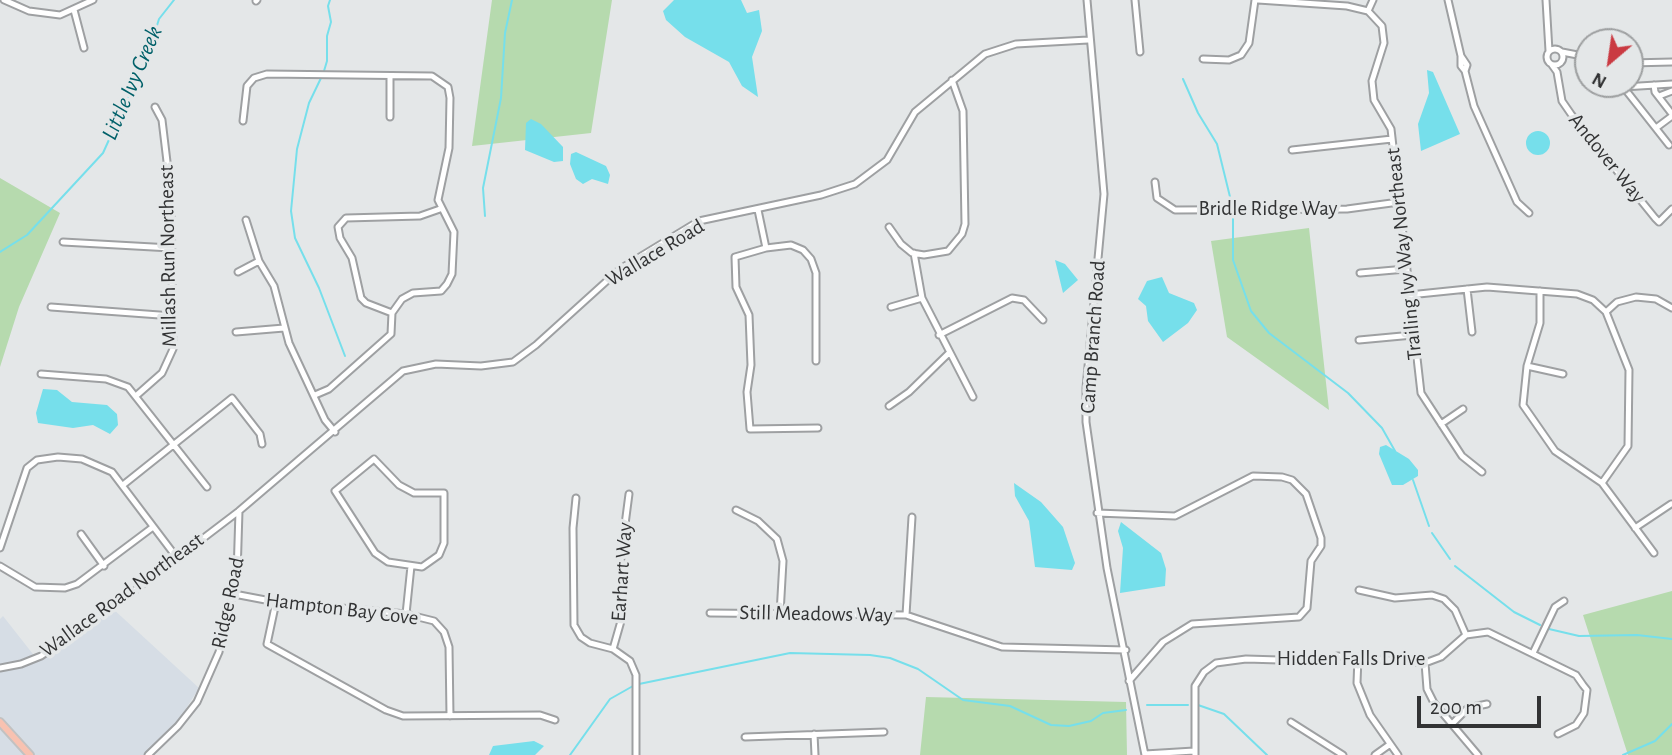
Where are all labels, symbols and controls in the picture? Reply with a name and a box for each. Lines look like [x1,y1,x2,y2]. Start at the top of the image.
water label: Little Ivy Creek [96,22,168,144]
north arrow [1574,28,1644,98]
text: N [1589,69,1610,92]
street label: Andover Way [1563,108,1651,208]
street label: Trailing Ivy Way Northeast [1380,147,1428,361]
street label: Millash Run Northeast [154,165,182,347]
street label: Bridle Ridge Way [1198,196,1338,222]
street label: Wallace Road [601,214,709,292]
street label: Camp Branch Road [1075,260,1111,414]
street label: Earhart Way [606,522,638,622]
street label: Wallace Road Northeast [35,527,209,663]
street label: Ridge Road [206,555,250,651]
street label: Hampton Bay Cove [264,587,420,631]
street label: Still Meadows Way [739,600,893,628]
street label: Hidden Falls Drive [1277,646,1425,672]
scale bar [1420,682,1544,726]
text: 200 m [1430,697,1482,718]

